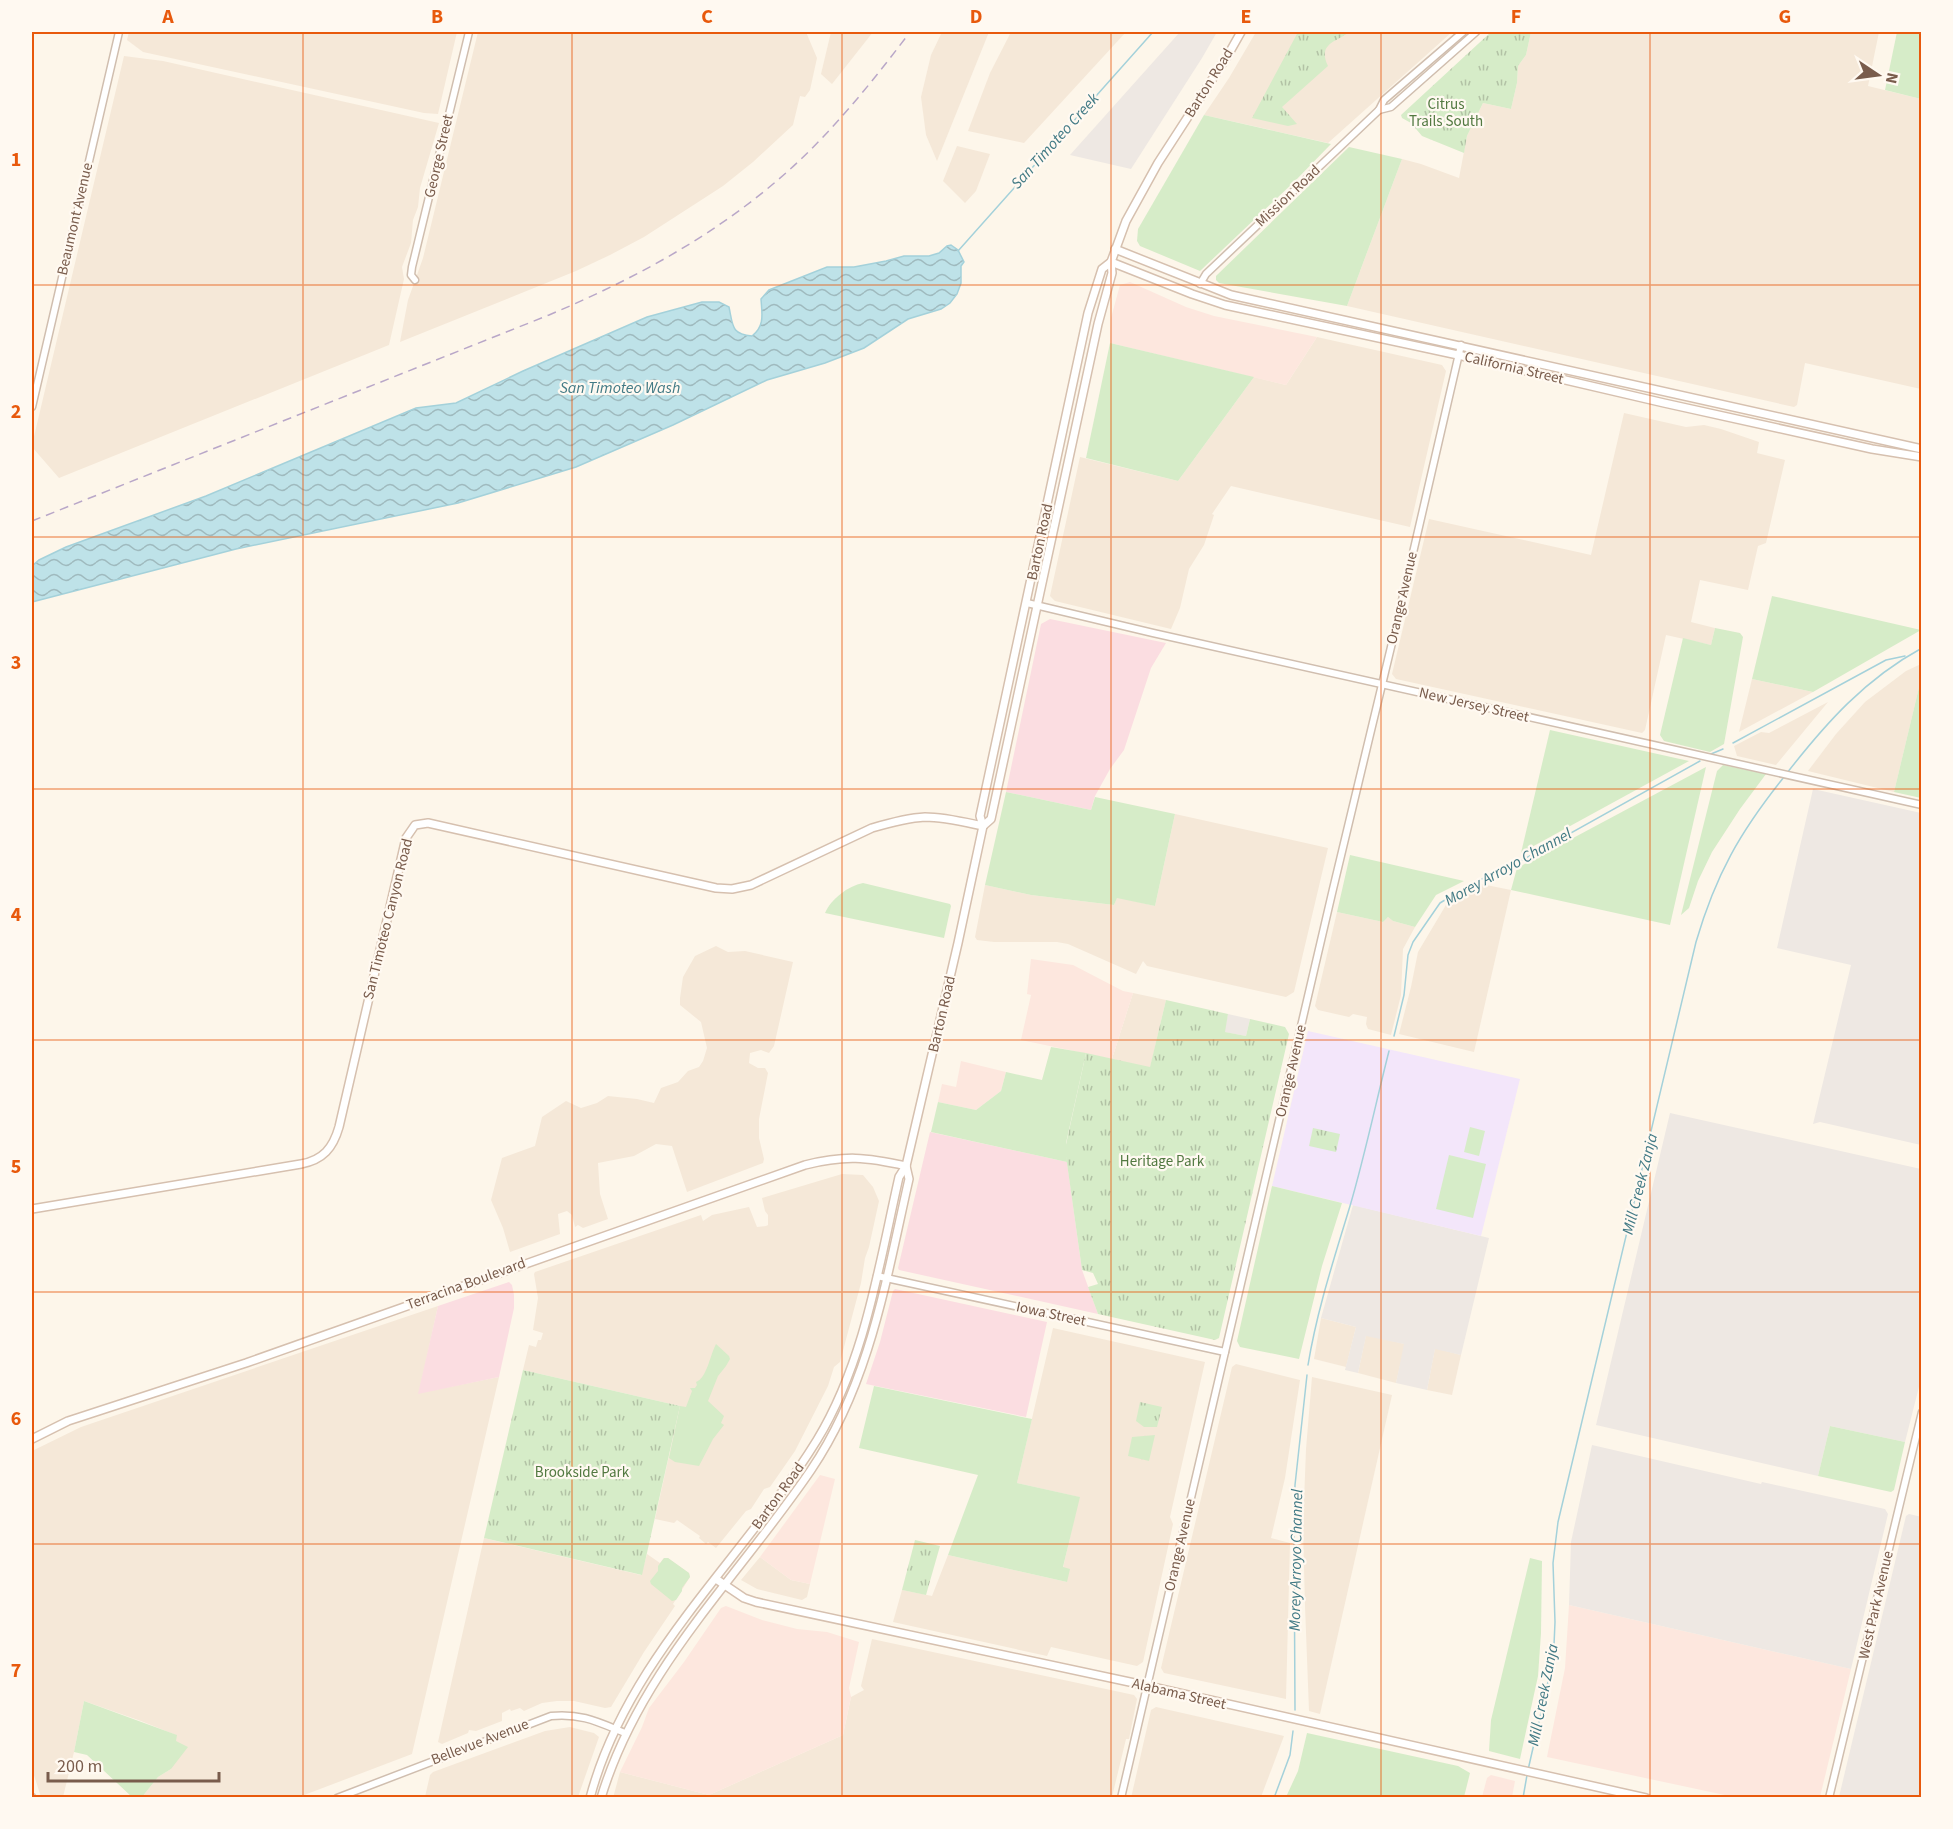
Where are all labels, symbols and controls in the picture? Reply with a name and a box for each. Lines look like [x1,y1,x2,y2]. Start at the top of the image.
text: A [161,3,174,31]
text: B [431,3,443,31]
text: C [701,3,713,31]
text: D [970,3,982,31]
text: E [1241,3,1251,31]
text: F [1511,3,1521,31]
text: G [1779,3,1791,31]
street label: Barton Road [1179,44,1239,122]
north arrow [1848,45,1908,105]
text: N [1880,70,1904,86]
water label: San Timoteo Creek [1006,88,1104,194]
park label: Citrus Trails South [1409,94,1483,132]
street label: George Street [419,112,459,200]
text: 1 [11,146,21,174]
street label: Mission Road [1251,160,1325,232]
street label: Beaumont Avenue [52,161,98,277]
street label: California Street [1462,346,1566,390]
water label: San Timoteo Wash [560,377,680,399]
text: 2 [11,398,21,426]
street label: Barton Road [1022,502,1058,582]
street label: Orange Avenue [1381,550,1423,646]
text: 3 [11,649,21,677]
street label: New Jersey Street [1417,682,1531,728]
water label: Morey Arroyo Channel [1440,823,1576,911]
street label: San Timoteo Canyon Road [358,836,418,1002]
text: 4 [11,901,22,929]
street label: Barton Road [923,974,961,1054]
street label: Orange Avenue [1270,1023,1312,1119]
water label: Mill Creek Zanja [1617,1131,1663,1237]
park label: Heritage Park [1120,1151,1205,1172]
text: 5 [11,1153,21,1181]
street label: Terracina Boulevard [403,1253,529,1315]
street label: Iowa Street [1014,1296,1088,1332]
text: 6 [11,1405,21,1433]
street label: Barton Road [747,1458,809,1534]
park label: Brookside Park [535,1462,630,1483]
water label: Morey Arroyo Channel [1284,1489,1308,1631]
street label: Orange Avenue [1159,1497,1201,1593]
street label: West Park Avenue [1853,1549,1899,1661]
water label: Mill Creek Zanja [1522,1642,1564,1748]
text: 7 [11,1657,21,1685]
street label: Alabama Street [1130,1673,1228,1715]
street label: Bellevue Avenue [428,1714,532,1770]
scale bar [48,1745,219,1783]
text: 200 m [57,1754,102,1779]

